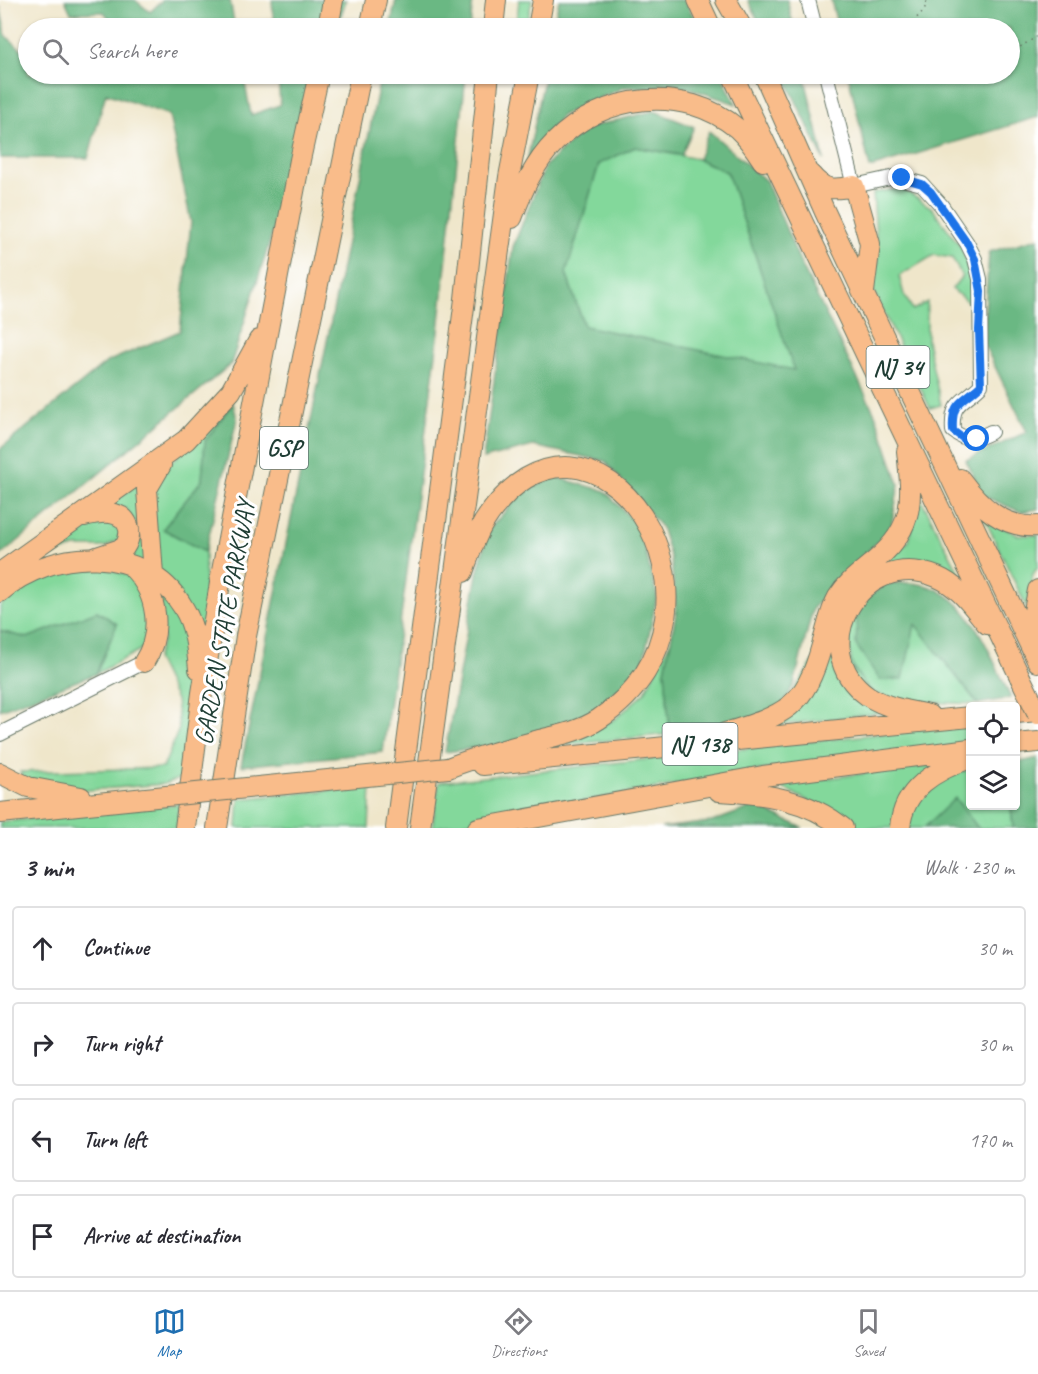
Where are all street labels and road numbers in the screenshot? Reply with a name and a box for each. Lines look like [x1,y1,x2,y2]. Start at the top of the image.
road number: NJ 34 [866,346,930,388]
road number: GSP [260,427,308,469]
street label: GARDEN STATE PARKWAY [187,493,263,747]
road number: NJ 138 [662,723,738,765]

